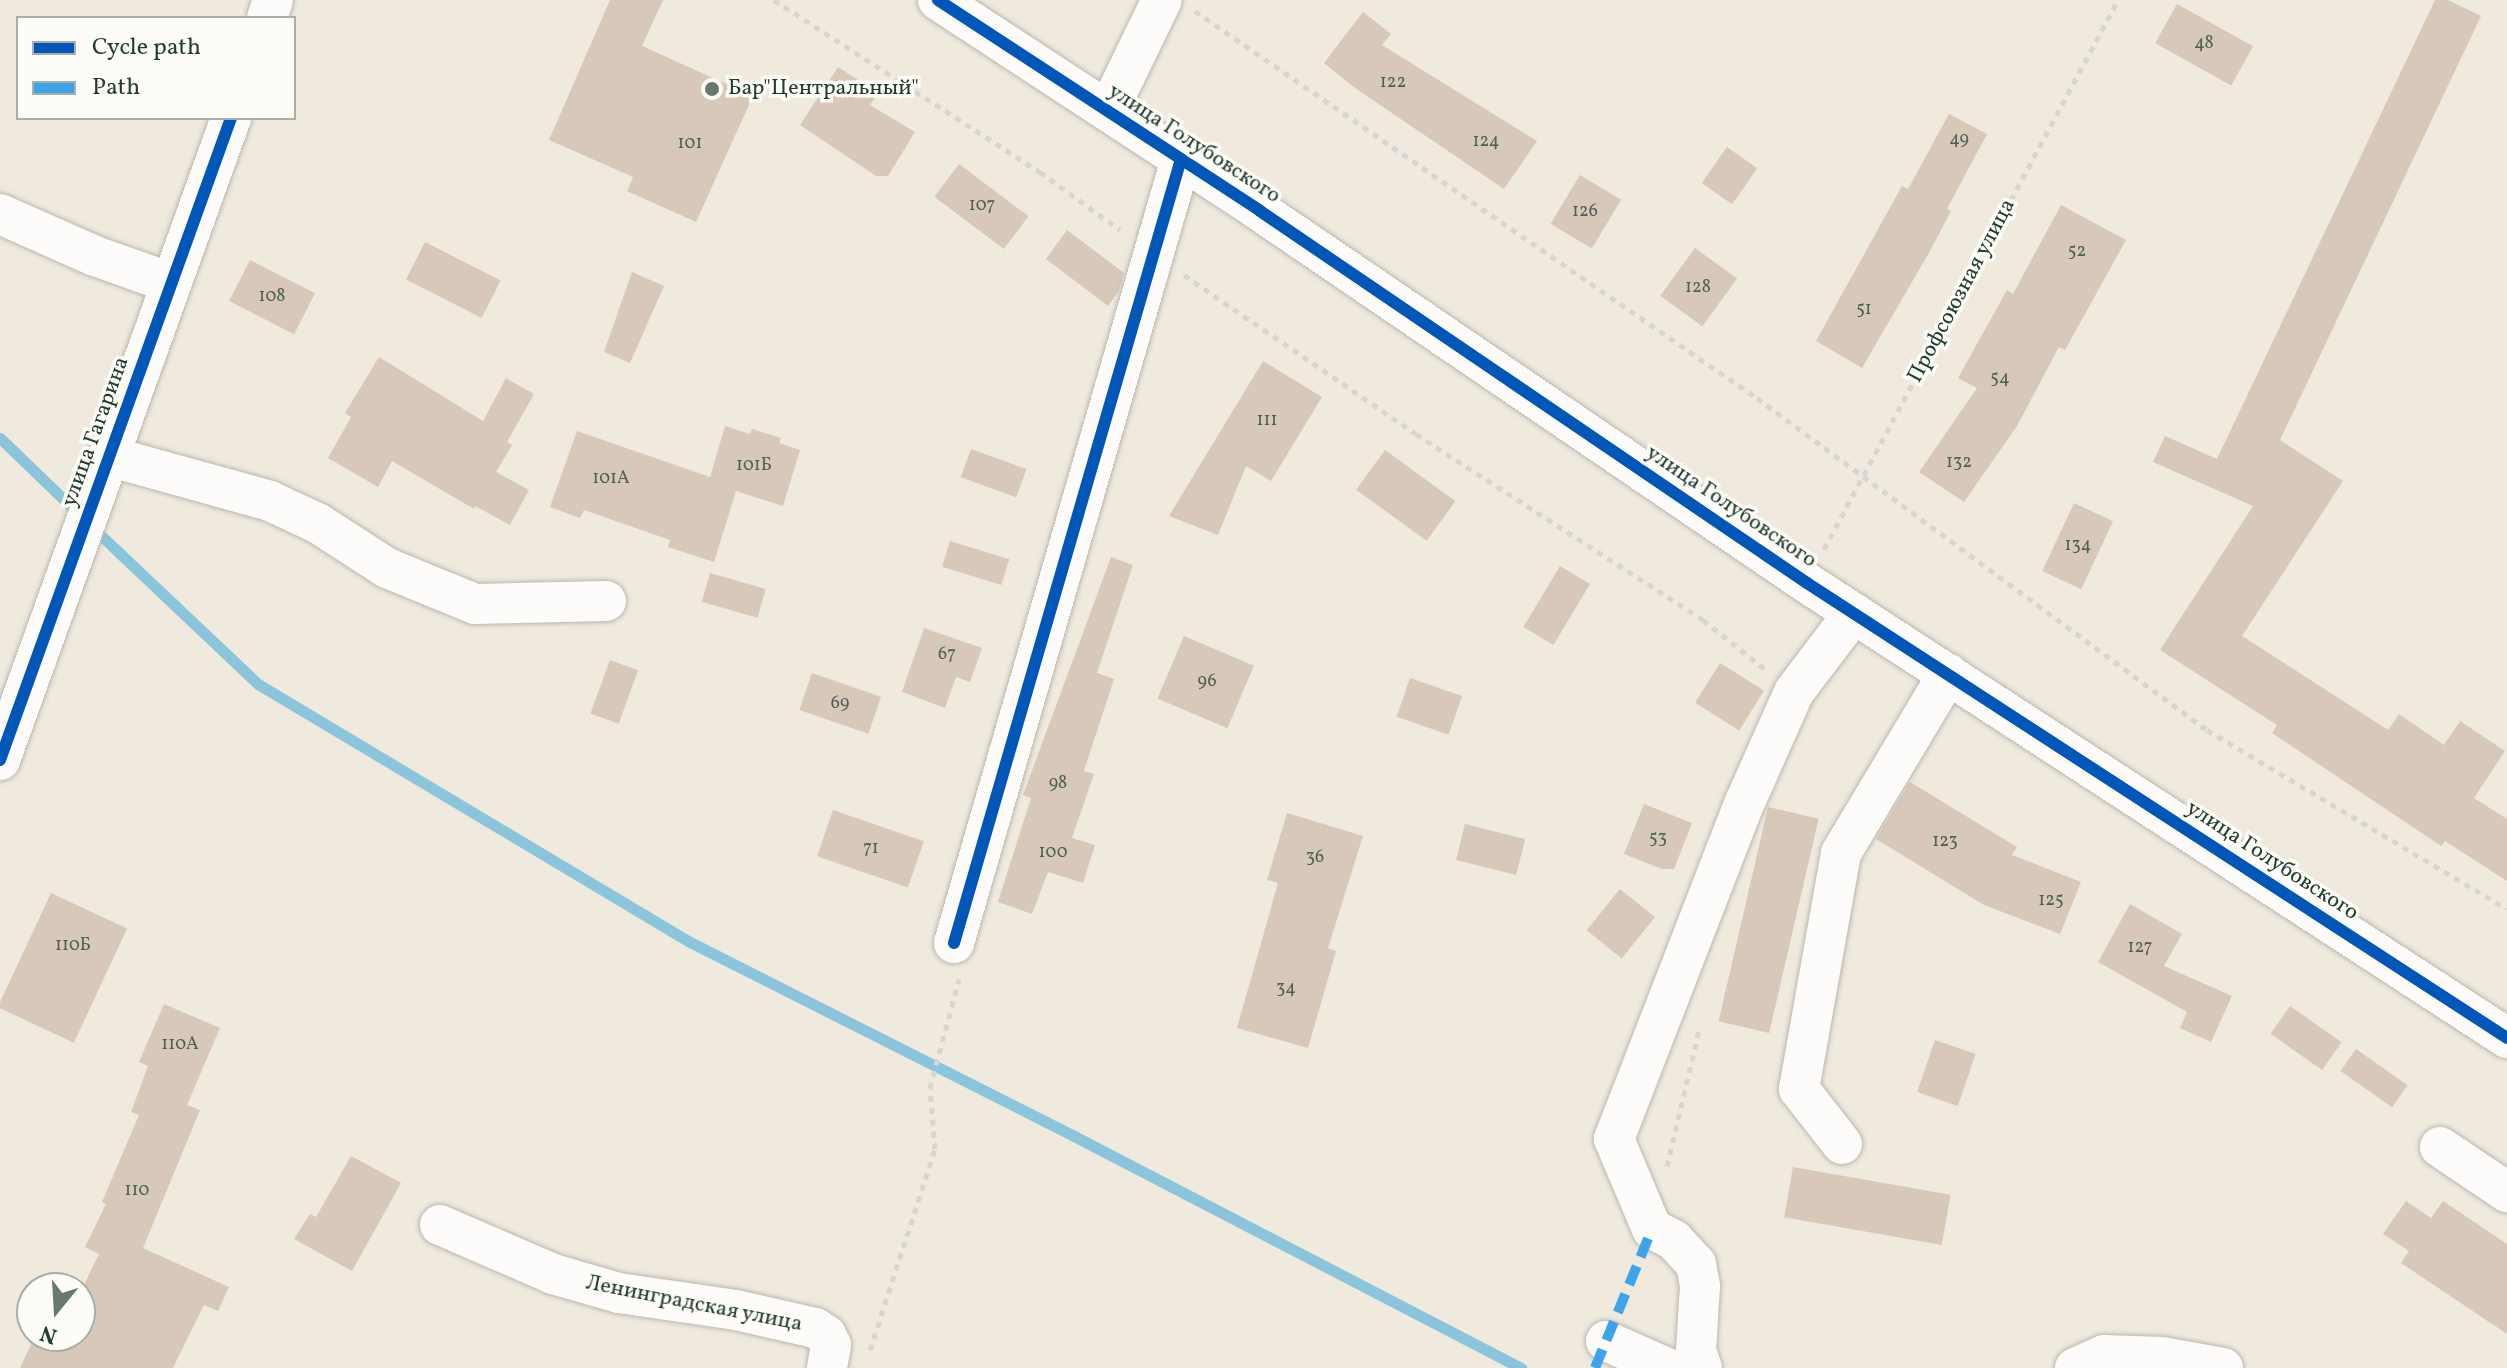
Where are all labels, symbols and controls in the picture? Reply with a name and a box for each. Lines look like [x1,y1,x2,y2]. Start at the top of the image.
legend [16,16,296,120]
text: Cycle path [92,31,201,65]
house number: 48 [2194,33,2214,55]
text: Path [92,71,140,105]
house number: 122 [1380,72,1406,94]
place label: Бар"Центральный" [728,76,919,102]
street label: улица Голубовского [1103,78,1285,210]
marker: Бар"Центральный" [703,80,721,98]
house number: 49 [1949,129,1969,151]
house number: 124 [1473,131,1499,153]
house number: 101 [678,133,702,155]
street label: Профсоюзная улица [1902,194,2022,388]
house number: 107 [969,195,995,217]
house number: 126 [1572,201,1598,223]
house number: 52 [2068,241,2086,263]
house number: 128 [1685,277,1711,299]
house number: 108 [259,286,285,308]
house number: 51 [1856,299,1872,321]
street label: улица Гагарина [57,353,135,511]
house number: 54 [1990,368,2010,390]
house number: 111 [1257,410,1277,432]
street label: улица Голубовского [1641,440,1821,574]
house number: 132 [1946,452,1972,474]
house number: 101Б [736,455,772,477]
house number: 101А [592,468,630,490]
house number: 134 [2065,535,2091,557]
house number: 67 [938,644,956,666]
house number: 96 [1197,671,1217,693]
house number: 69 [831,693,849,715]
house number: 98 [1049,773,1067,795]
street label: улица Голубовского [2181,795,2363,927]
house number: 53 [1649,828,1667,850]
house number: 123 [1932,831,1958,853]
house number: 71 [863,838,879,860]
house number: 100 [1039,842,1067,864]
house number: 36 [1306,847,1324,869]
house number: 125 [2038,890,2064,912]
house number: 110Б [55,935,91,957]
house number: 127 [2128,937,2152,959]
house number: 34 [1276,978,1296,1000]
house number: 110А [161,1034,199,1056]
house number: 110 [125,1180,149,1202]
street label: Ленинградская улица [583,1270,805,1338]
north arrow [16,1272,96,1352]
text: N [37,1316,61,1351]

